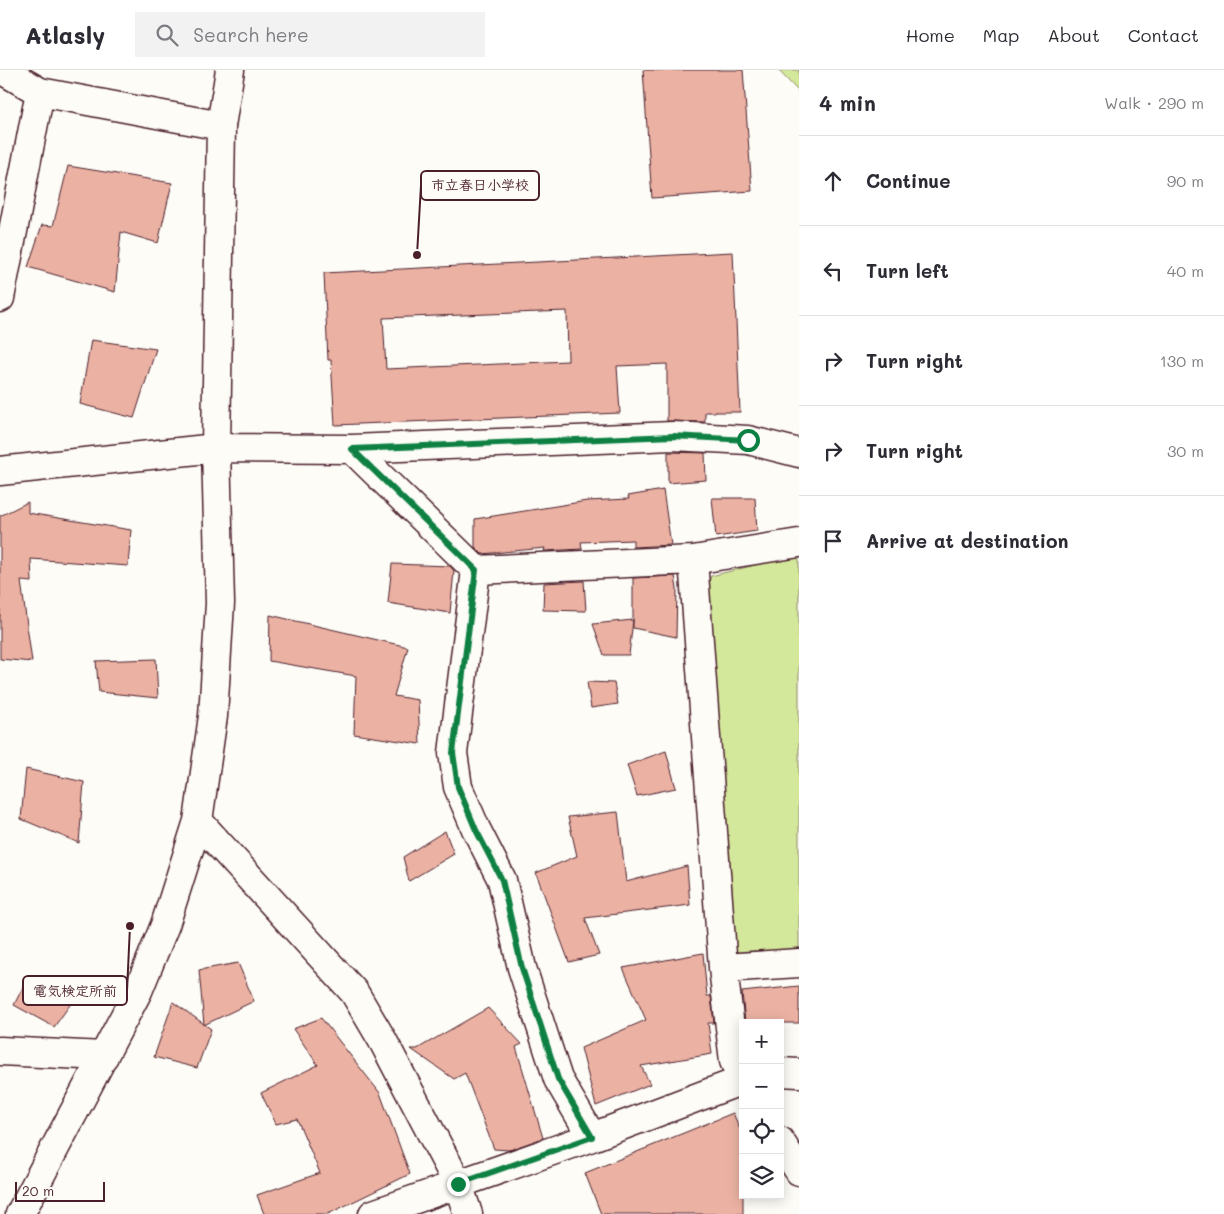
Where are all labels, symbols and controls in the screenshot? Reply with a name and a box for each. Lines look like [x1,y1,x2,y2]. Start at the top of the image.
search box [135,12,485,57]
text: Atlasly [25,19,105,50]
icon: search [153,21,181,49]
text: Search here [193,22,309,47]
text: Home [906,23,955,47]
text: Map [983,23,1019,47]
text: About [1047,23,1100,47]
text: Contact [1128,23,1199,47]
text: 4 min [819,89,876,116]
text: Walk · 290 m [1104,92,1204,113]
icon: ahead [819,167,847,195]
text: Continue [866,168,951,193]
text: 90 m [1167,170,1204,191]
callout: 市立春日小学校 [421,171,539,200]
text: 市立春日小学校 [431,175,529,194]
icon: left [819,257,847,285]
text: Turn left [866,258,949,283]
text: 40 m [1167,260,1204,281]
icon: right [819,347,847,375]
text: Turn right [866,348,963,373]
text: 130 m [1160,350,1204,371]
route start [737,429,760,452]
icon: right [819,437,847,465]
text: Turn right [866,438,963,463]
text: 30 m [1167,440,1204,461]
icon: arrive [819,527,847,555]
text: Arrive at destination [866,528,1069,553]
callout: 電気検定所前 [23,976,127,1005]
text: 電気検定所前 [33,981,117,1000]
map controls [739,1019,784,1199]
button: + [739,1019,784,1064]
button: − [739,1064,784,1109]
button: locate [739,1109,784,1154]
button: layers [739,1154,784,1199]
route end [447,1173,470,1196]
scale bar [15,1179,105,1202]
text: 20 m [22,1181,54,1200]

